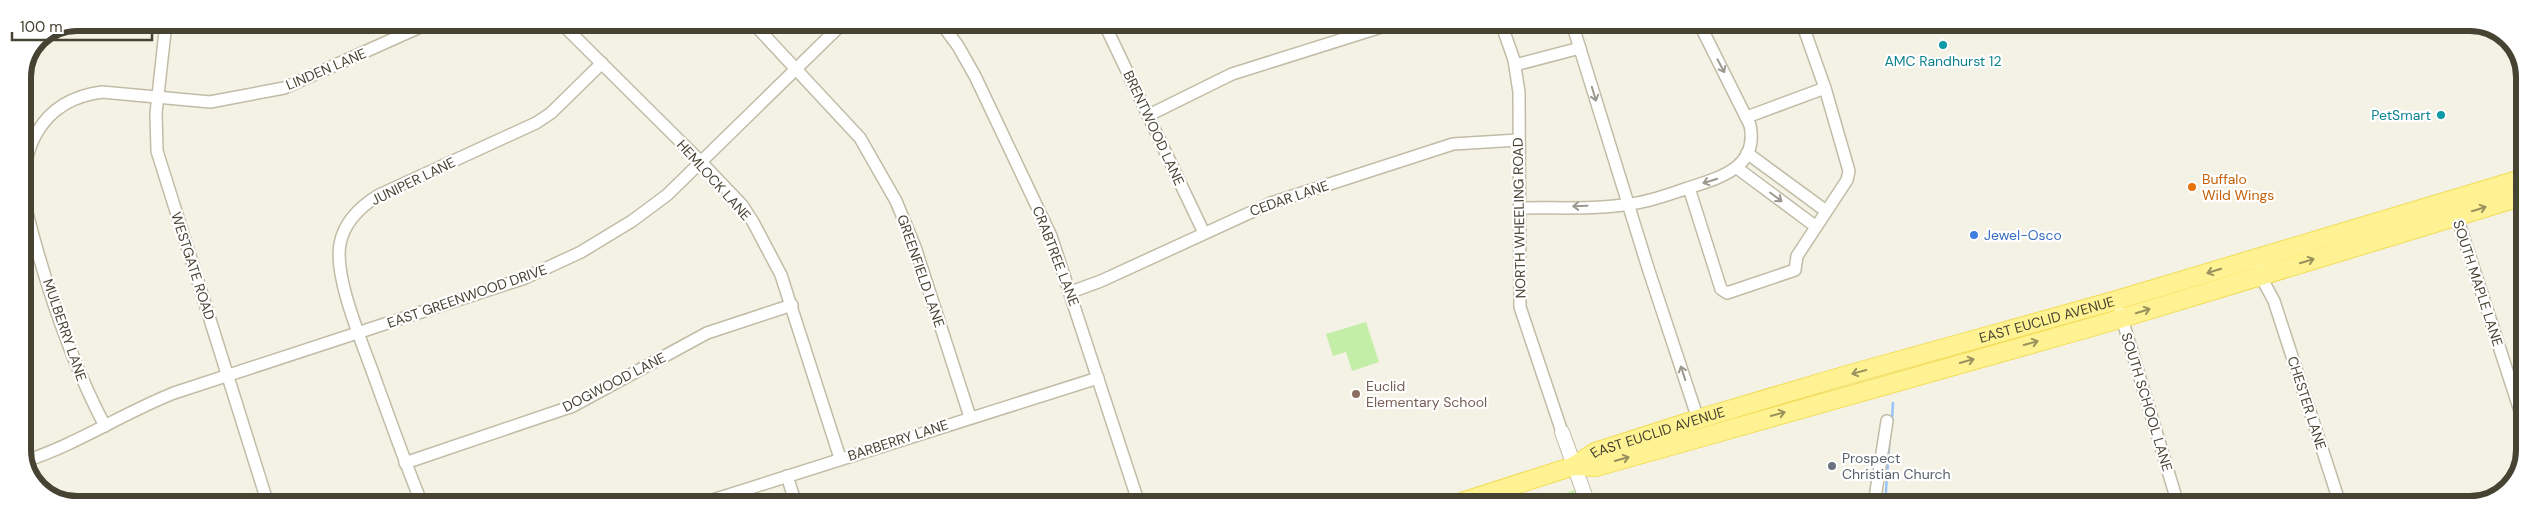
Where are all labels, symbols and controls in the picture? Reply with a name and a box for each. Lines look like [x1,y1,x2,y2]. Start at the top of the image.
scale bar [12,10,152,42]
text: 100 m [20,17,63,37]
marker: AMC Randhurst 12 [1937,39,1949,51]
street label: LINDEN LANE [283,44,369,94]
place label: AMC Randhurst 12 [1885,52,2002,70]
one-way arrow [1717,59,1727,73]
street label: BRENTWOOD LANE [1119,68,1189,188]
one-way arrow [1590,86,1600,102]
place label: PetSmart [2371,106,2431,124]
marker: PetSmart [2435,109,2447,121]
street label: HEMLOCK LANE [673,136,755,224]
street label: NORTH WHEELING ROAD [1509,137,1529,299]
street label: JUNIPER LANE [368,153,458,209]
place label: Buffalo Wild Wings [2202,170,2274,204]
street label: CEDAR LANE [1247,176,1331,220]
one-way arrow [1703,177,1718,186]
marker: Buffalo Wild Wings [2186,181,2198,193]
one-way arrow [1769,192,1783,202]
one-way arrow [1572,202,1588,211]
street label: CRABTREE LANE [1029,203,1083,309]
one-way arrow [2471,204,2487,214]
street label: WESTGATE ROAD [167,210,219,322]
street label: GREENFIELD LANE [893,212,949,330]
street label: SOUTH MAPLE LANE [2449,218,2507,348]
place label: Jewel-Osco [1984,226,2062,244]
marker: Jewel-Osco [1968,229,1980,241]
one-way arrow [2298,256,2314,266]
street label: EAST GREENWOOD DRIVE [385,260,549,332]
one-way arrow [2206,267,2222,277]
street label: MULBERRY LANE [39,276,91,384]
street label: EAST EUCLID AVENUE [1977,292,2117,347]
one-way arrow [2135,306,2151,316]
street label: SOUTH SCHOOL LANE [2117,331,2177,474]
one-way arrow [2023,338,2039,348]
street label: DOGWOOD LANE [559,348,669,416]
street label: CHESTER LANE [2283,354,2331,452]
one-way arrow [1958,356,1974,366]
one-way arrow [1678,365,1688,381]
one-way arrow [1852,367,1868,377]
place label: Euclid Elementary School [1366,377,1487,411]
marker: Euclid Elementary School [1350,388,1362,400]
street label: EAST EUCLID AVENUE [1587,403,1727,462]
one-way arrow [1769,408,1785,418]
street label: BARBERRY LANE [845,415,951,465]
place label: Prospect Christian Church [1842,449,1951,483]
one-way arrow [1613,454,1629,464]
marker: Prospect Christian Church [1826,460,1838,472]

